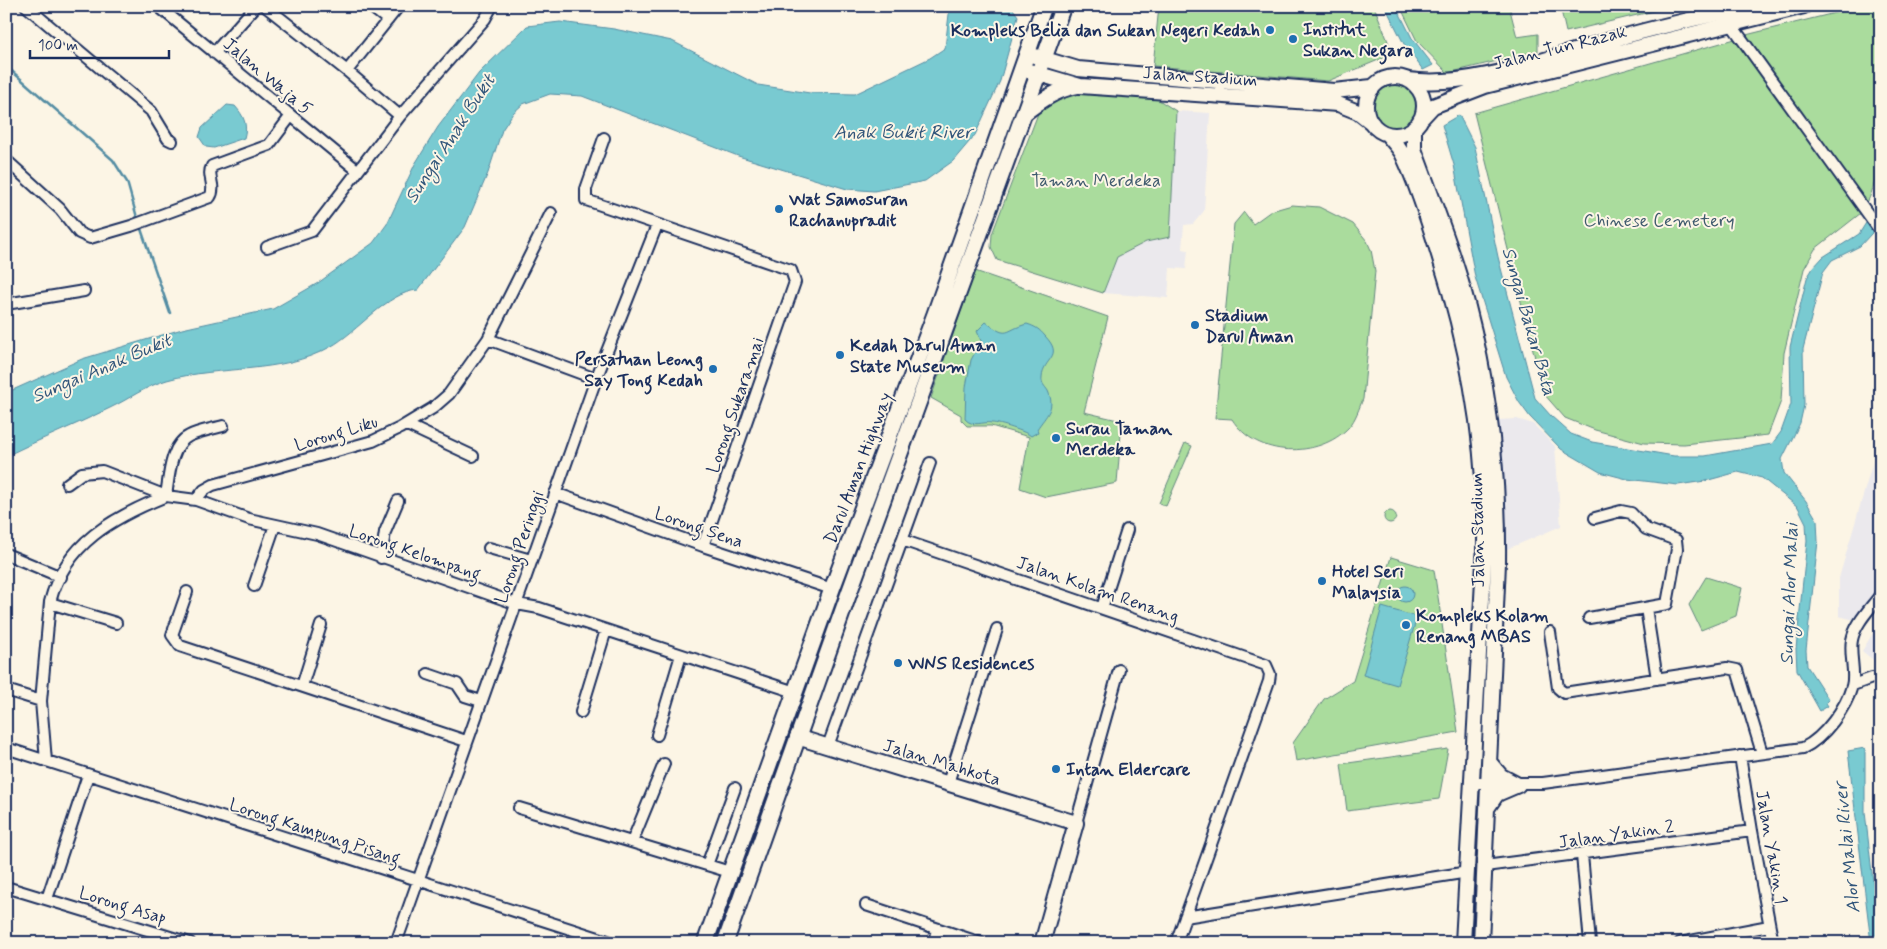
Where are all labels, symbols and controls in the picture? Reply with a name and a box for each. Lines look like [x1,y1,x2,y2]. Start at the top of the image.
place label: Institut Sukan Negara [1303,18,1413,65]
place label: Kompleks Belia dan Sukan Negeri Kedah [951,19,1260,43]
street label: Jalan Tun Razak [1491,20,1630,76]
marker: Kompleks Belia dan Sukan Negeri Kedah [1264,24,1276,36]
scale bar [30,28,169,60]
street label: Jalan Waja 5 [218,32,317,121]
marker: Institut Sukan Negara [1287,33,1299,45]
text: 100 m [38,36,78,56]
street label: Jalan Stadium [1142,61,1258,93]
water label: Sungai Anak Bukit [399,68,504,209]
water label: Anak Bukit River [834,120,975,145]
park label: Taman Merdeka [1031,169,1161,193]
place label: Wat Samosuran Rachanupradit [788,188,908,233]
marker: Wat Samosuran Rachanupradit [773,203,785,215]
park label: Chinese Cemetery [1583,209,1735,233]
water label: Sungai Bakar Bata [1494,244,1562,399]
place label: Stadium Darul Aman [1205,304,1294,349]
marker: Stadium Darul Aman [1189,319,1201,331]
water label: Sungai Anak Bukit [28,327,177,411]
street label: Lorong Sukaramai [701,334,772,477]
place label: Kedah Darul Aman State Museum [850,334,996,379]
place label: Persatuan Leong Say Tong Kedah [575,348,703,395]
marker: Kedah Darul Aman State Museum [834,349,846,361]
marker: Persatuan Leong Say Tong Kedah [707,363,719,375]
street label: Darul Aman Highway [819,389,899,548]
street label: Lorong Liku [292,410,381,460]
place label: Surau Taman Merdeka [1066,417,1173,462]
marker: Surau Taman Merdeka [1050,432,1062,444]
street label: Jalan Stadium [1465,472,1491,588]
street label: Lorong Peringgi [489,488,552,607]
street label: Lorong Sena [650,502,746,556]
street label: Lorong Kelompang [345,519,484,589]
water label: Sungai Alor Malai [1775,521,1807,665]
street label: Jalan Kolam Renang [1013,551,1182,629]
place label: Hotel Seri Malaysia [1332,560,1403,605]
marker: Hotel Seri Malaysia [1316,575,1328,587]
place label: Kompleks Kolam Renang MBAS [1416,604,1549,649]
marker: Kompleks Kolam Renang MBAS [1400,619,1412,631]
place label: WNS Residences [907,652,1034,676]
marker: WNS Residences [892,657,904,669]
street label: Jalan Mahkota [880,734,1003,792]
place label: Intan Eldercare [1066,758,1191,782]
marker: Intan Eldercare [1050,763,1062,775]
water label: Alor Malai River [1828,778,1867,915]
street label: Jalan Yakin 1 [1749,788,1793,906]
street label: Lorong Kampung Pisang [225,793,403,873]
street label: Jalan Yakin 2 [1557,815,1676,855]
street label: Lorong Asap [75,881,169,933]

